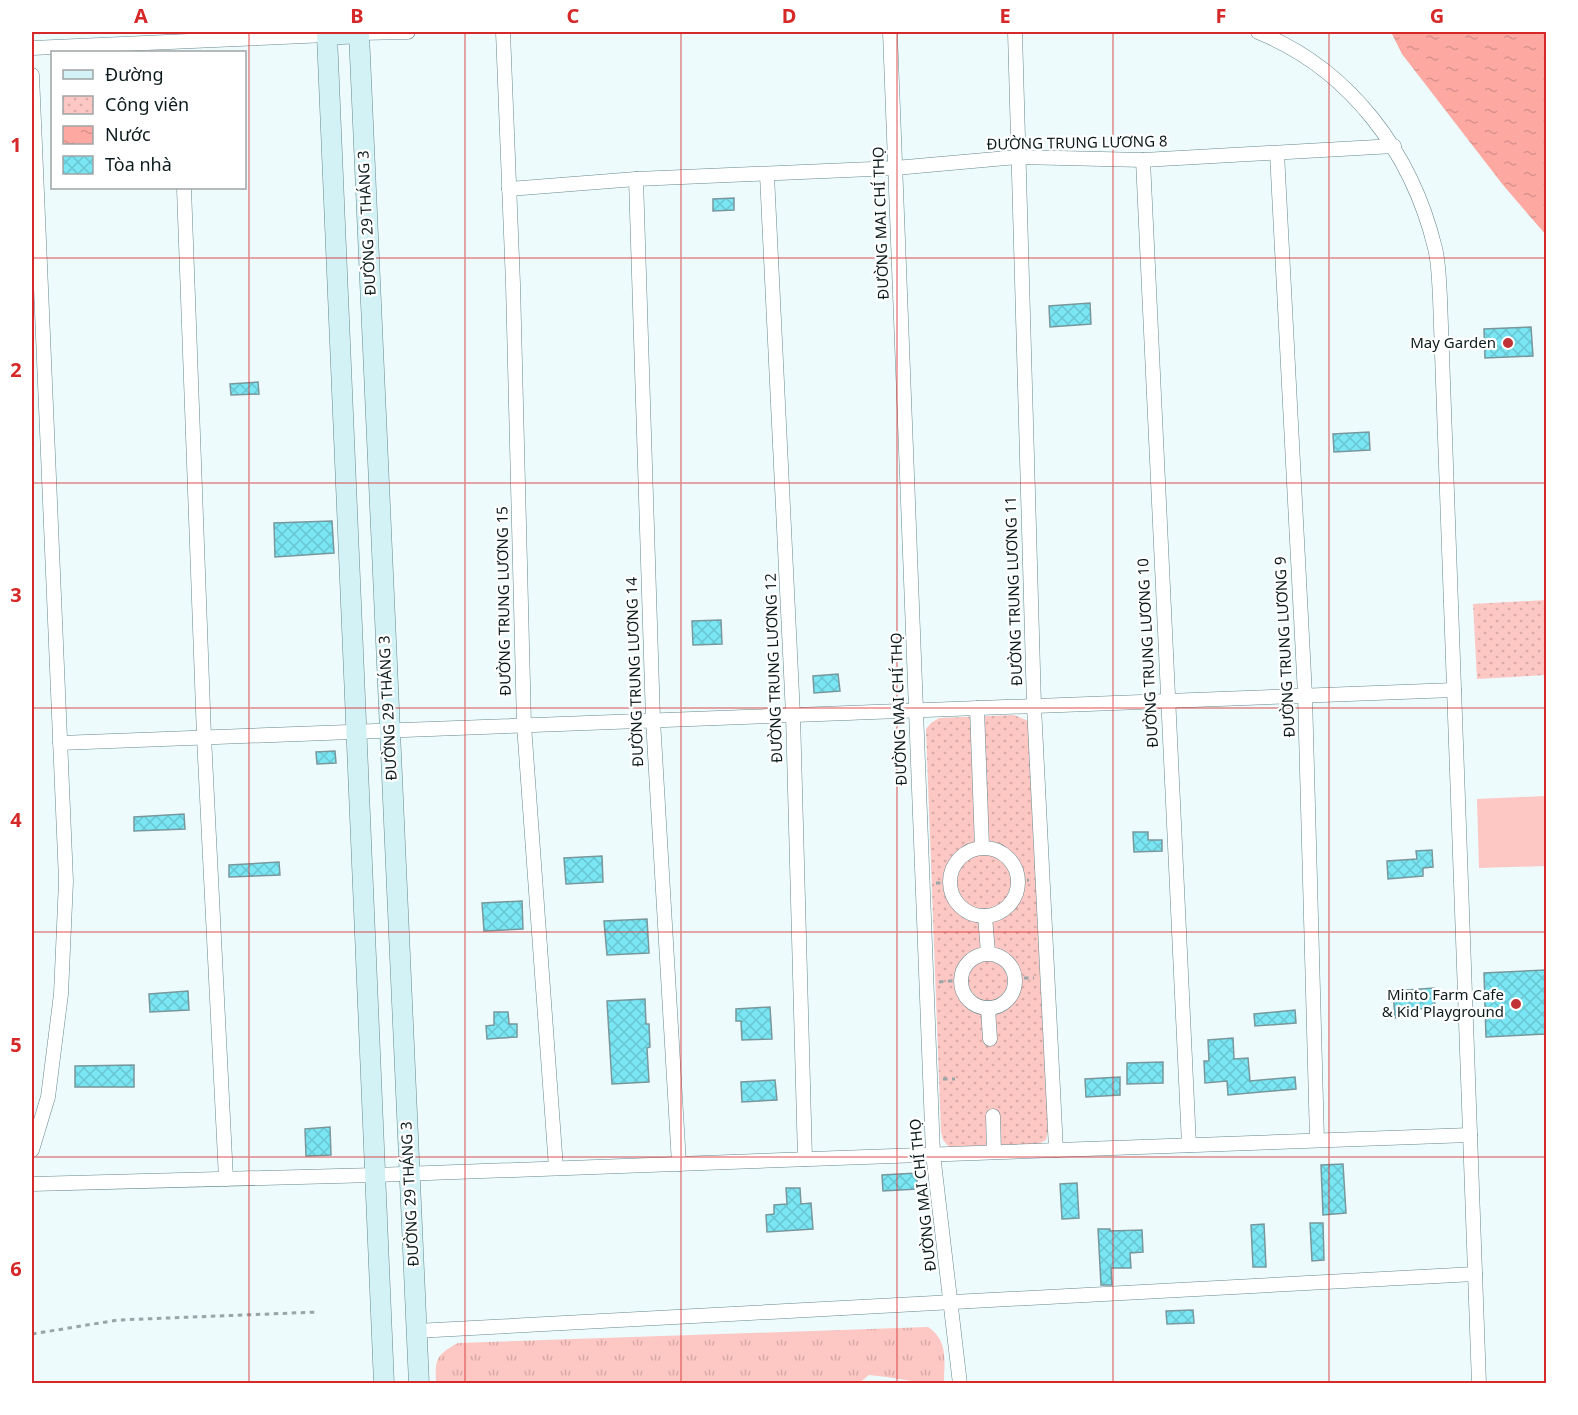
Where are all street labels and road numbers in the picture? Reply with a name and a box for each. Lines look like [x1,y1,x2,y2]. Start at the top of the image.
street label: ĐƯỜNG TRUNG LƯƠNG 8 [986,130,1168,154]
street label: ĐƯỜNG MAI CHÍ THỌ [867,146,893,300]
street label: ĐƯỜNG 29 THÁNG 3 [352,150,380,296]
street label: ĐƯỜNG TRUNG LƯƠNG 11 [1000,496,1026,686]
street label: ĐƯỜNG TRUNG LƯƠNG 15 [491,506,515,696]
street label: ĐƯỜNG TRUNG LƯƠNG 9 [1269,556,1299,738]
street label: ĐƯỜNG TRUNG LƯƠNG 10 [1132,558,1162,748]
street label: ĐƯỜNG TRUNG LƯƠNG 12 [760,573,786,763]
street label: ĐƯỜNG TRUNG LƯƠNG 14 [621,576,647,767]
street label: ĐƯỜNG MAI CHÍ THỌ [885,632,911,786]
street label: ĐƯỜNG 29 THÁNG 3 [373,635,401,781]
street label: ĐƯỜNG MAI CHÍ THỌ [904,1118,940,1272]
street label: ĐƯỜNG 29 THÁNG 3 [395,1121,423,1267]

